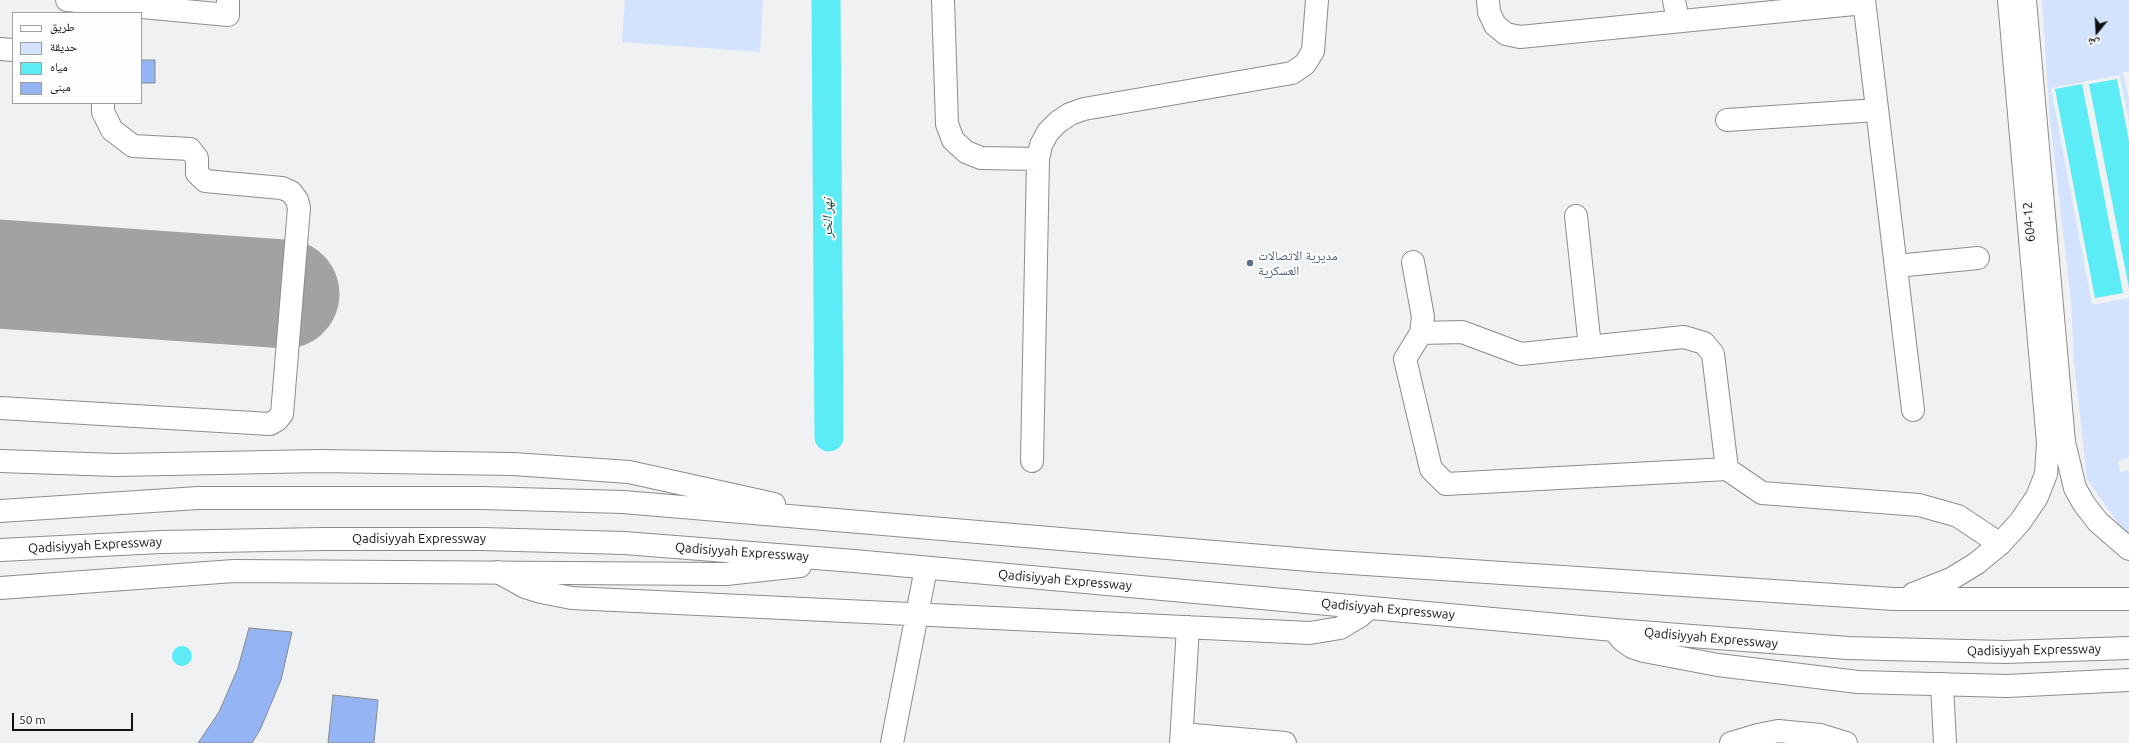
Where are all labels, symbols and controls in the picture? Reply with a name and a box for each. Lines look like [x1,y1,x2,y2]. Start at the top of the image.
legend [12,12,142,104]
north arrow [2077,12,2117,52]
text: طريق [50,20,75,33]
text: ش [2086,36,2101,51]
text: حديقة [50,40,78,53]
text: مياه [50,60,68,73]
text: مبنى [50,80,71,93]
water label: نهر الخر [819,198,835,238]
street label: 604-12 [2019,201,2039,243]
place label: مديرية الاتصالات العسكرية [1258,248,1338,279]
marker: مديرية الاتصالات العسكرية [1245,258,1255,268]
street label: Qadisiyyah Expressway [352,531,486,547]
street label: Qadisiyyah Expressway [28,534,162,556]
street label: Qadisiyyah Expressway [675,540,809,564]
street label: Qadisiyyah Expressway [998,566,1132,594]
street label: Qadisiyyah Expressway [1321,595,1455,623]
street label: Qadisiyyah Expressway [1644,624,1778,652]
street label: Qadisiyyah Expressway [1967,641,2101,659]
scale bar [14,705,135,731]
text: 50 m [19,713,46,726]

